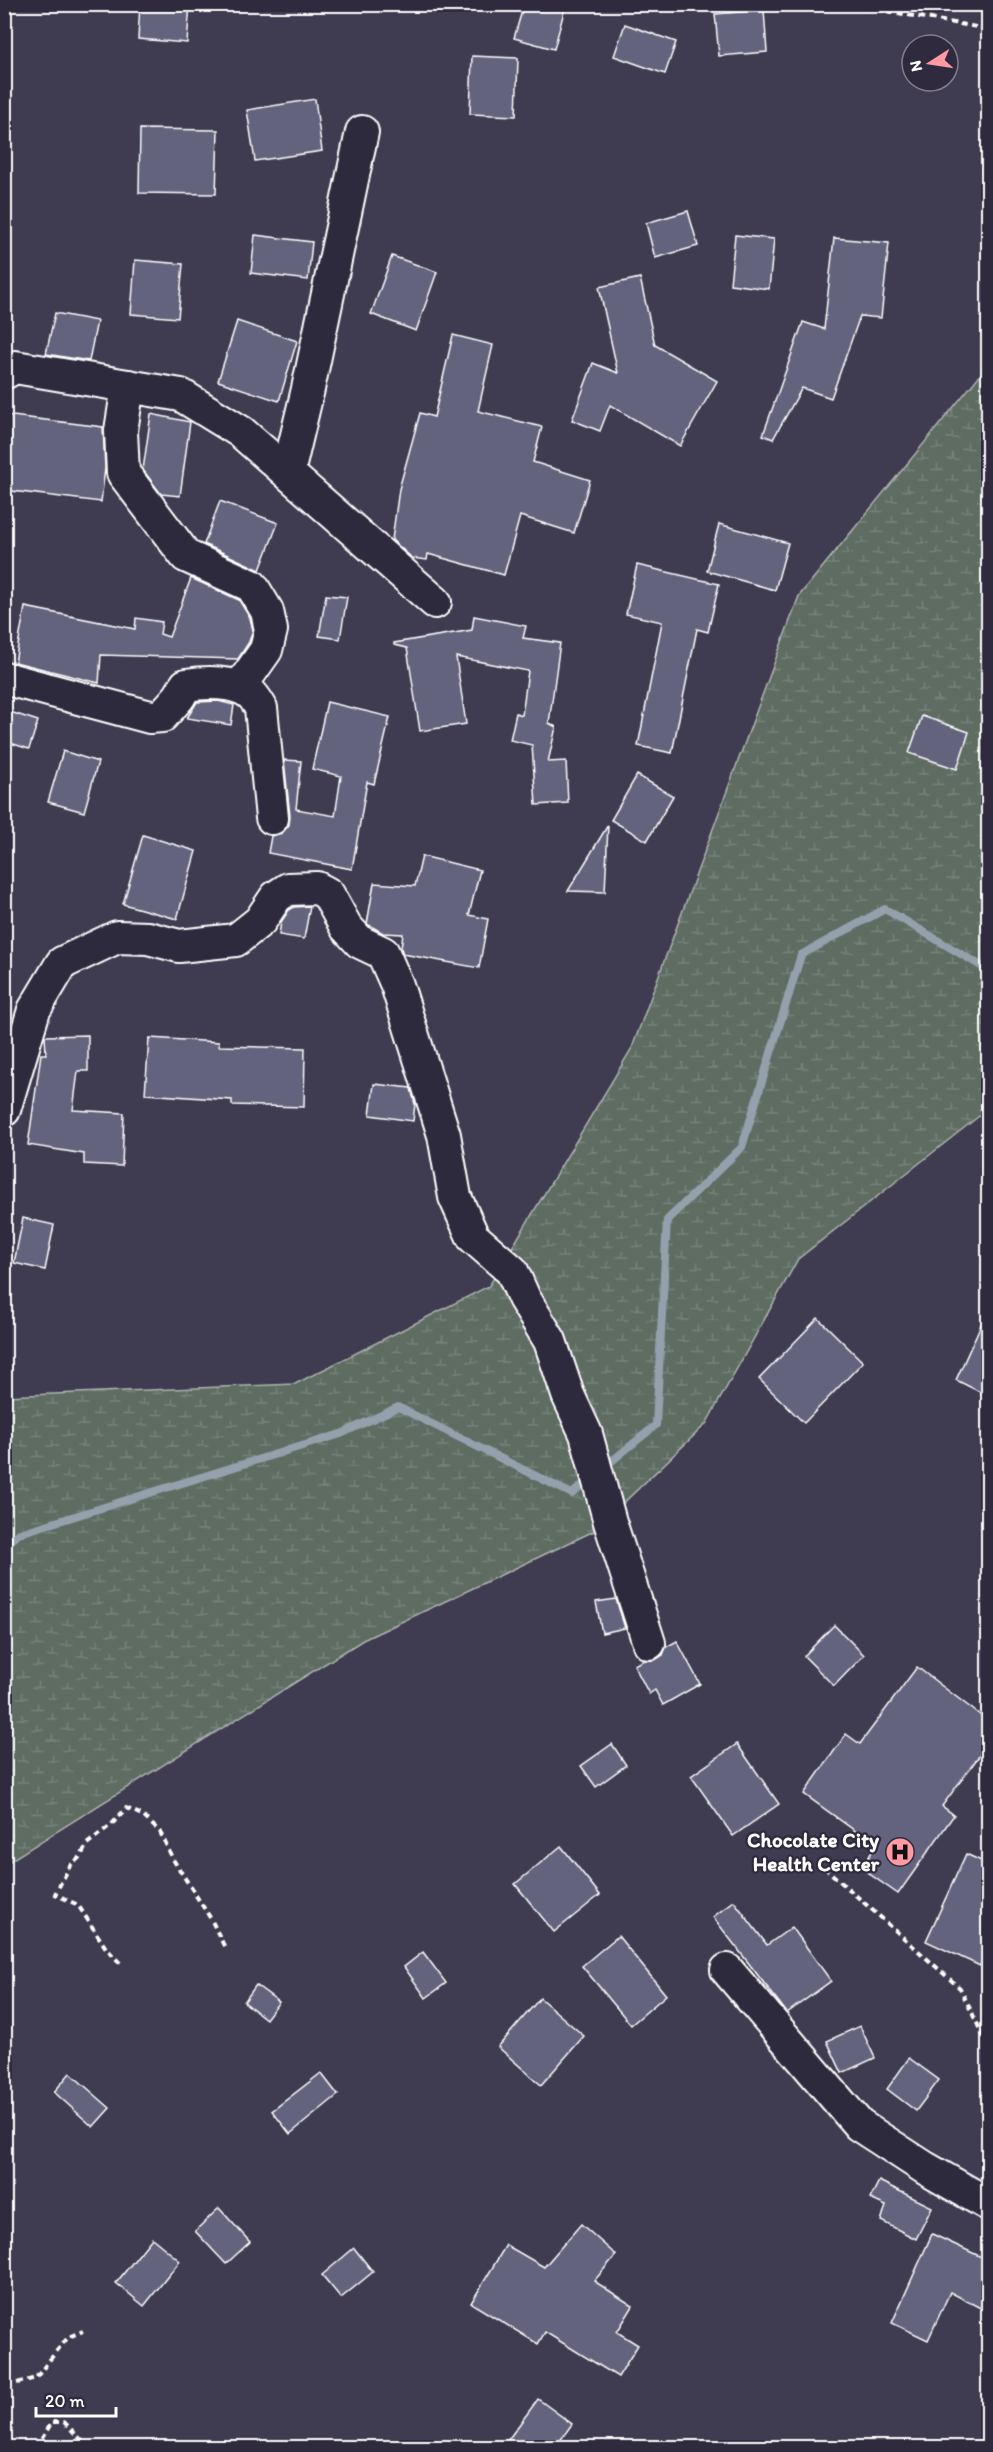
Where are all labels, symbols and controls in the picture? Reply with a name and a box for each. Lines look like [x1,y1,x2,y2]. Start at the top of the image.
north arrow [900,33,960,93]
text: N [905,59,926,73]
place label: Chocolate City Health Center [747,1827,880,1876]
hospital icon: Chocolate City Health Center [884,1836,916,1868]
scale bar [36,2380,116,2418]
text: 20 m [45,2390,85,2412]

